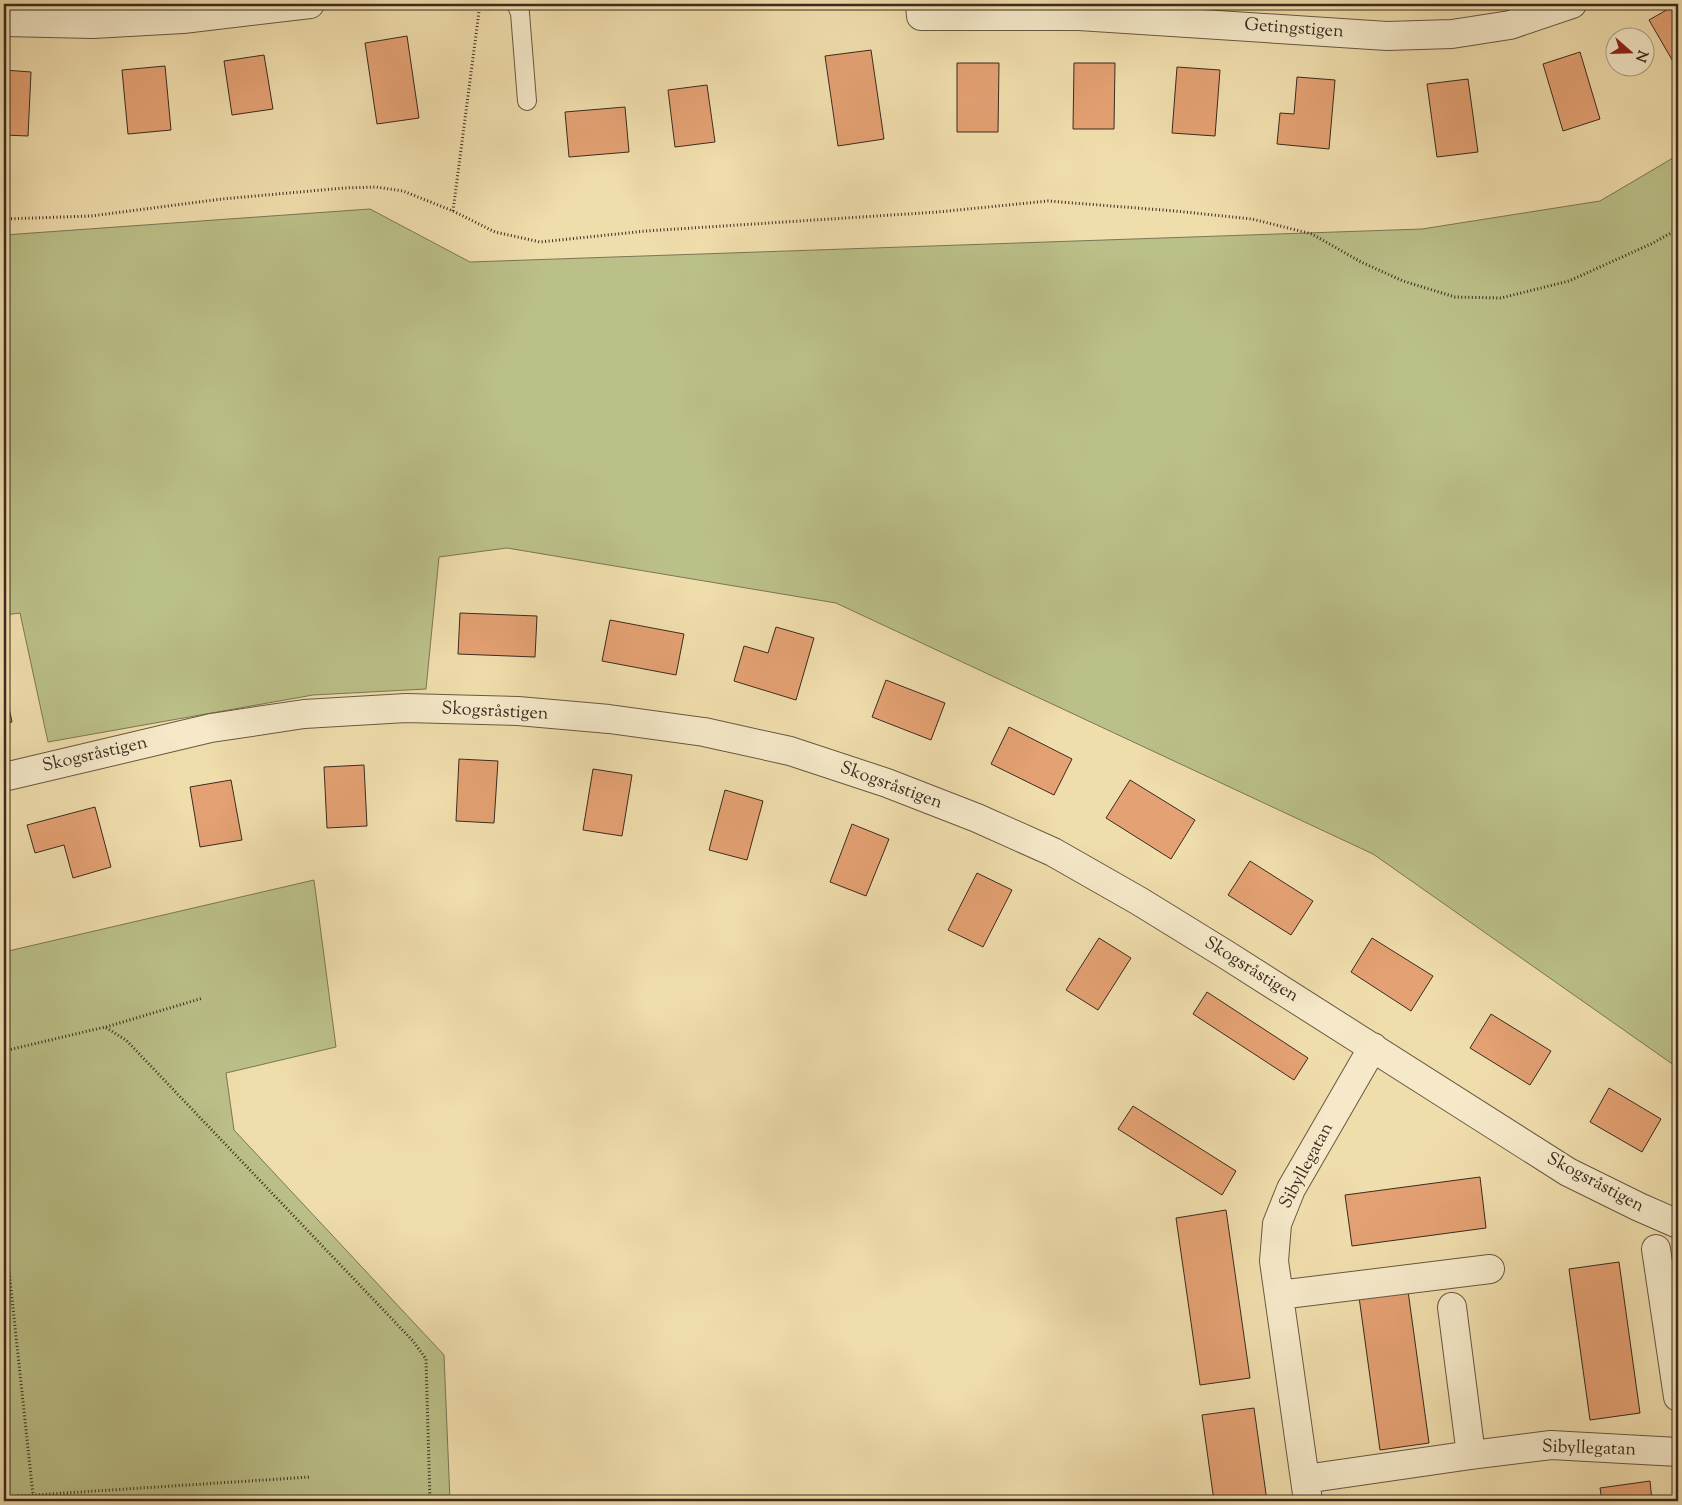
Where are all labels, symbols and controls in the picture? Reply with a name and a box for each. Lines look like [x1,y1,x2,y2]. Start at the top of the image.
street label: Getingstigen [1243,13,1345,45]
north arrow [1604,28,1654,78]
text: N [1629,47,1652,64]
street label: Skogsråstigen [441,696,549,728]
street label: Skogsråstigen [40,730,150,780]
street label: Skogsråstigen [836,755,946,817]
street label: Skogsråstigen [1199,931,1304,1010]
street label: Sibyllegatan [1273,1118,1341,1214]
street label: Skogsråstigen [1542,1146,1649,1220]
street label: Sibyllegatan [1542,1434,1637,1464]

